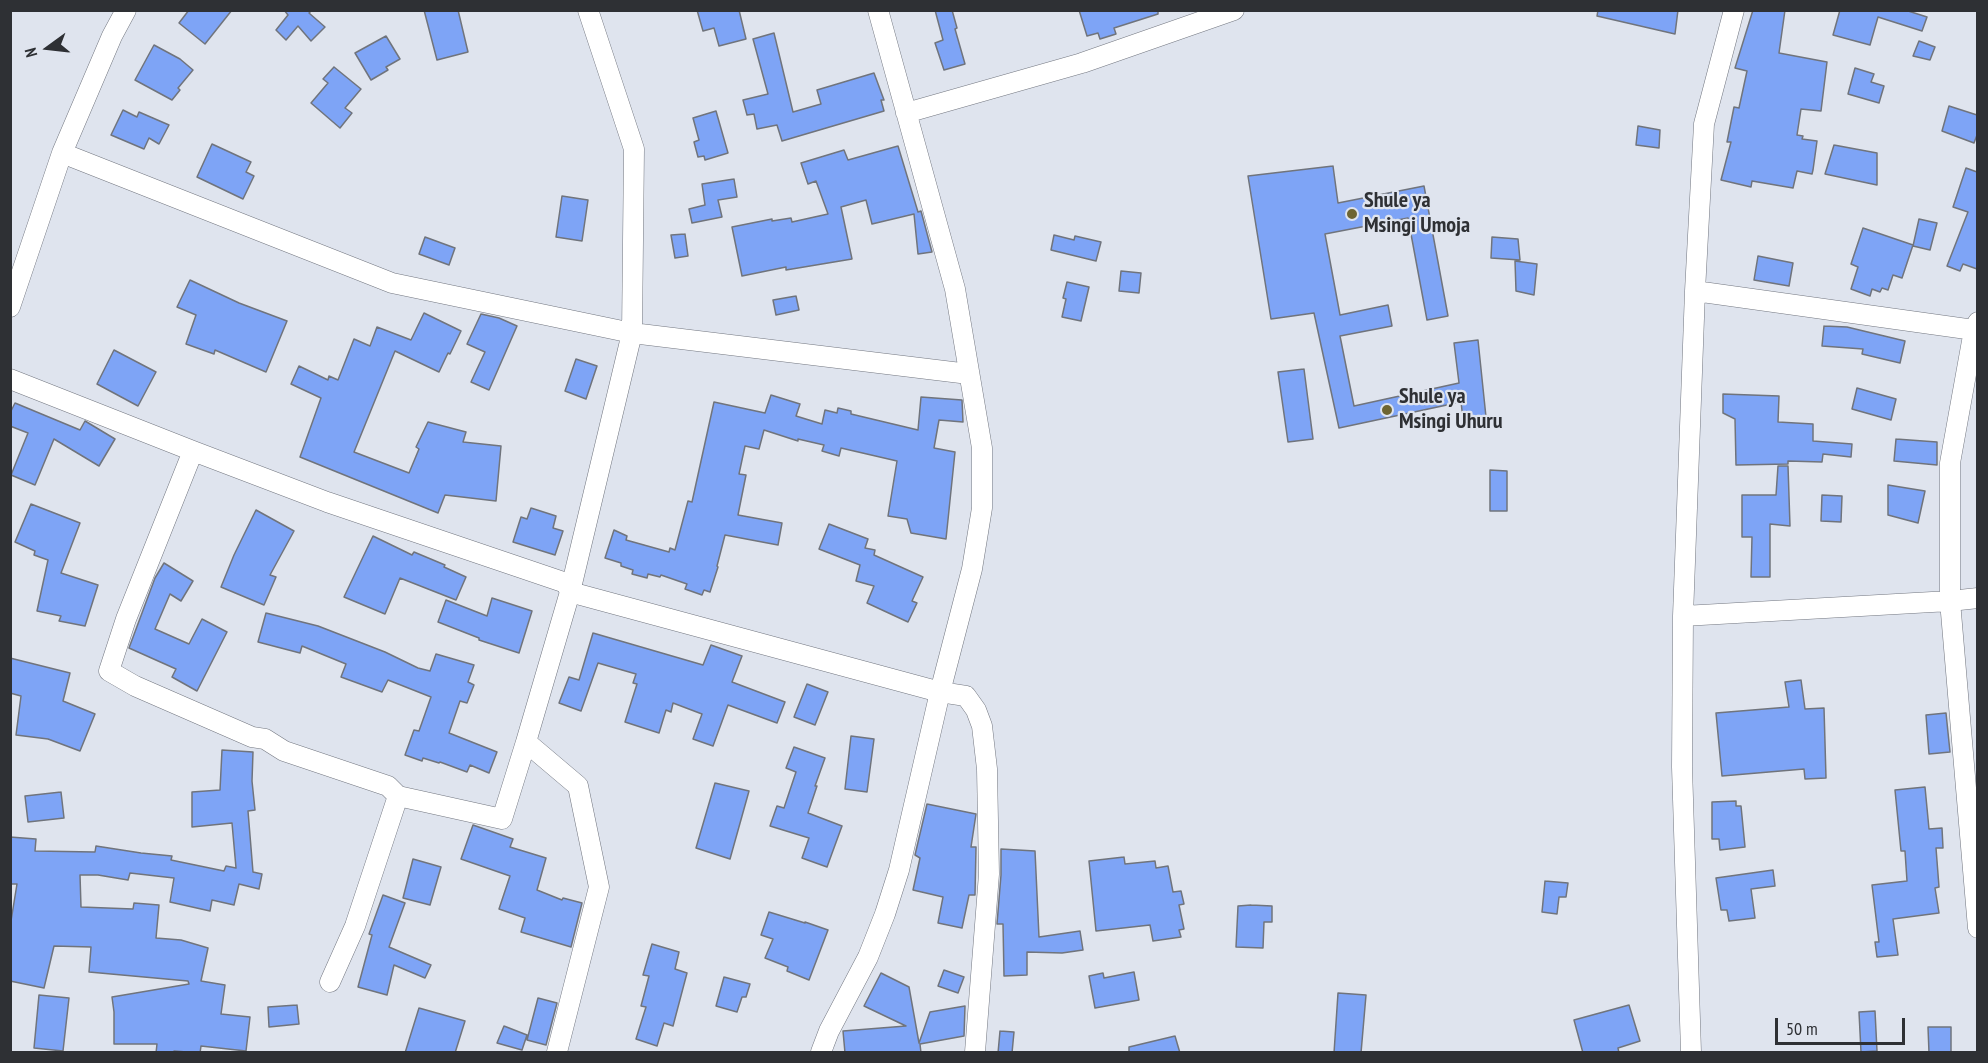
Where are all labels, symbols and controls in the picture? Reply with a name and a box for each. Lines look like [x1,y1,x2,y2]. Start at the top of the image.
north arrow [18,18,78,78]
text: N [20,46,41,59]
place label: Shule ya Msingi Umoja [1364,188,1470,240]
marker: Shule ya Msingi Umoja [1345,207,1359,221]
place label: Shule ya Msingi Uhuru [1399,384,1503,436]
marker: Shule ya Msingi Uhuru [1380,403,1394,417]
scale bar [1778,1006,1908,1044]
text: 50 m [1786,1017,1818,1040]

